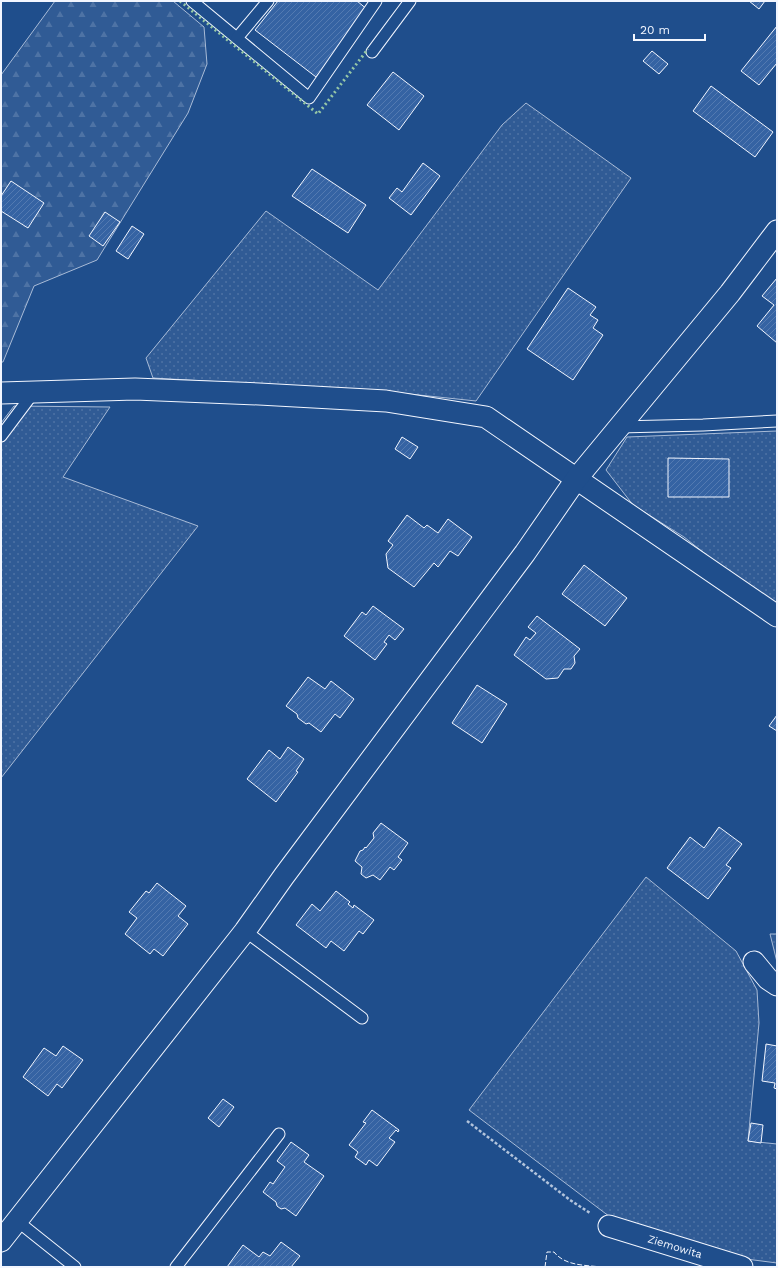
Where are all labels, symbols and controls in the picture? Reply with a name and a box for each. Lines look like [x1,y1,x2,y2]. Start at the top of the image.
scale bar [634,16,705,42]
text: 20 m [640,23,670,37]
street label: Ziemowita [646,1232,704,1261]

